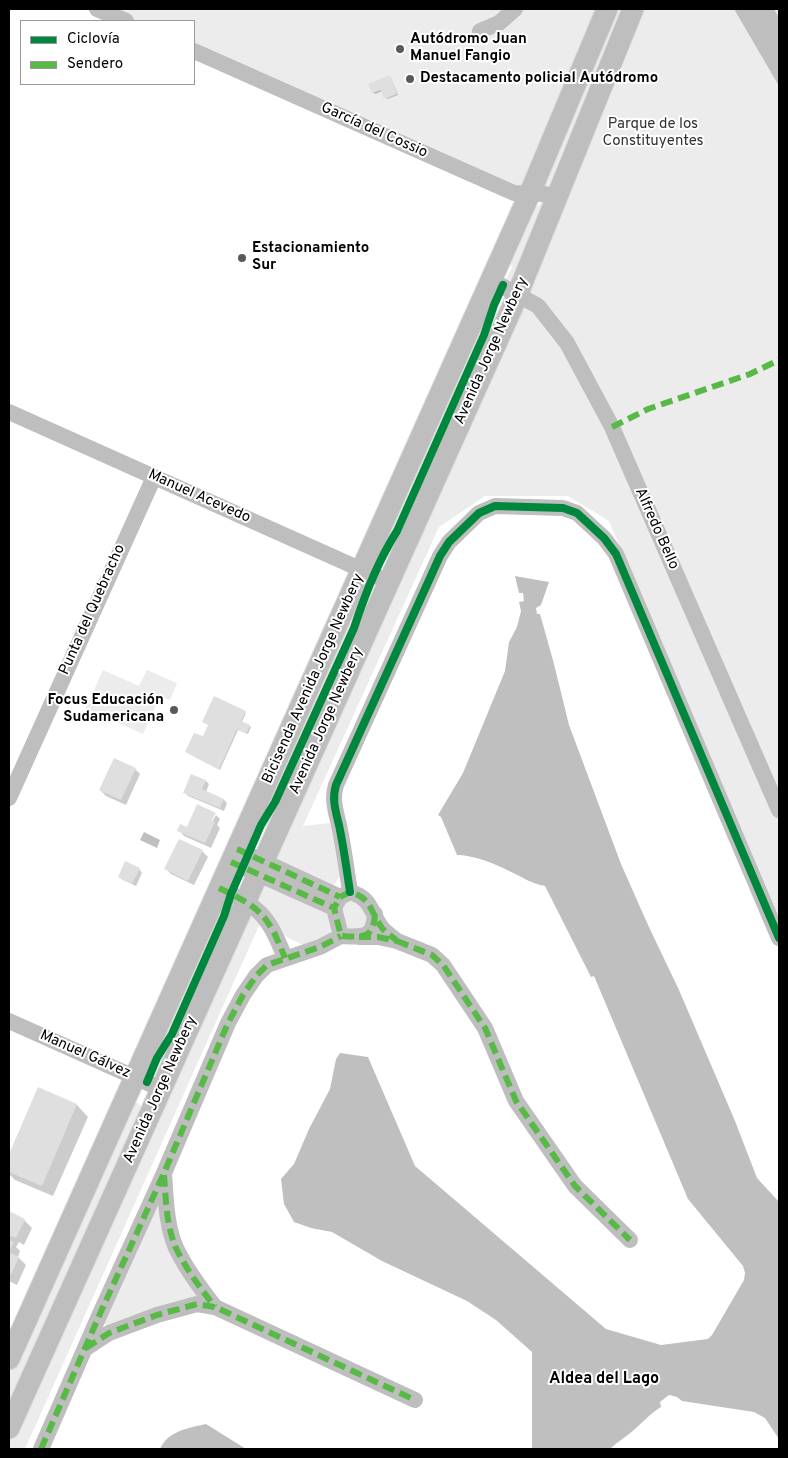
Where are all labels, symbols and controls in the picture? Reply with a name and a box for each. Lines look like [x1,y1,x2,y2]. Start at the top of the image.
legend [20,20,195,85]
text: Ciclovía [67,30,120,49]
place label: Autódromo Juan Manuel Fangio [410,31,527,66]
marker: Autódromo Juan Manuel Fangio [394,43,406,55]
text: Sendero [67,55,123,74]
place label: Destacamento policial Autódromo [420,70,658,88]
marker: Destacamento policial Autódromo [404,73,416,85]
street label: García del Cossio [318,99,430,163]
park label: Parque de los Constituyentes [602,116,704,151]
place label: Estacionamiento Sur [252,240,369,275]
marker: Estacionamiento Sur [236,252,248,264]
street label: Avenida Jorge Newbery [451,275,533,427]
street label: Manuel Acevedo [145,466,253,528]
street label: Alfredo Bello [630,485,682,573]
street label: Punta del Quebracho [56,542,130,678]
street label: Bicisenda Avenida Jorge Newbery [259,571,369,787]
street label: Avenida Jorge Newbery [286,645,368,797]
place label: Focus Educación Sudamericana [47,692,164,727]
marker: Focus Educación Sudamericana [168,704,180,716]
street label: Avenida Jorge Newbery [120,1014,202,1166]
street label: Manuel Gálvez [37,1027,133,1083]
district label: Aldea del Lago [549,1370,659,1390]

